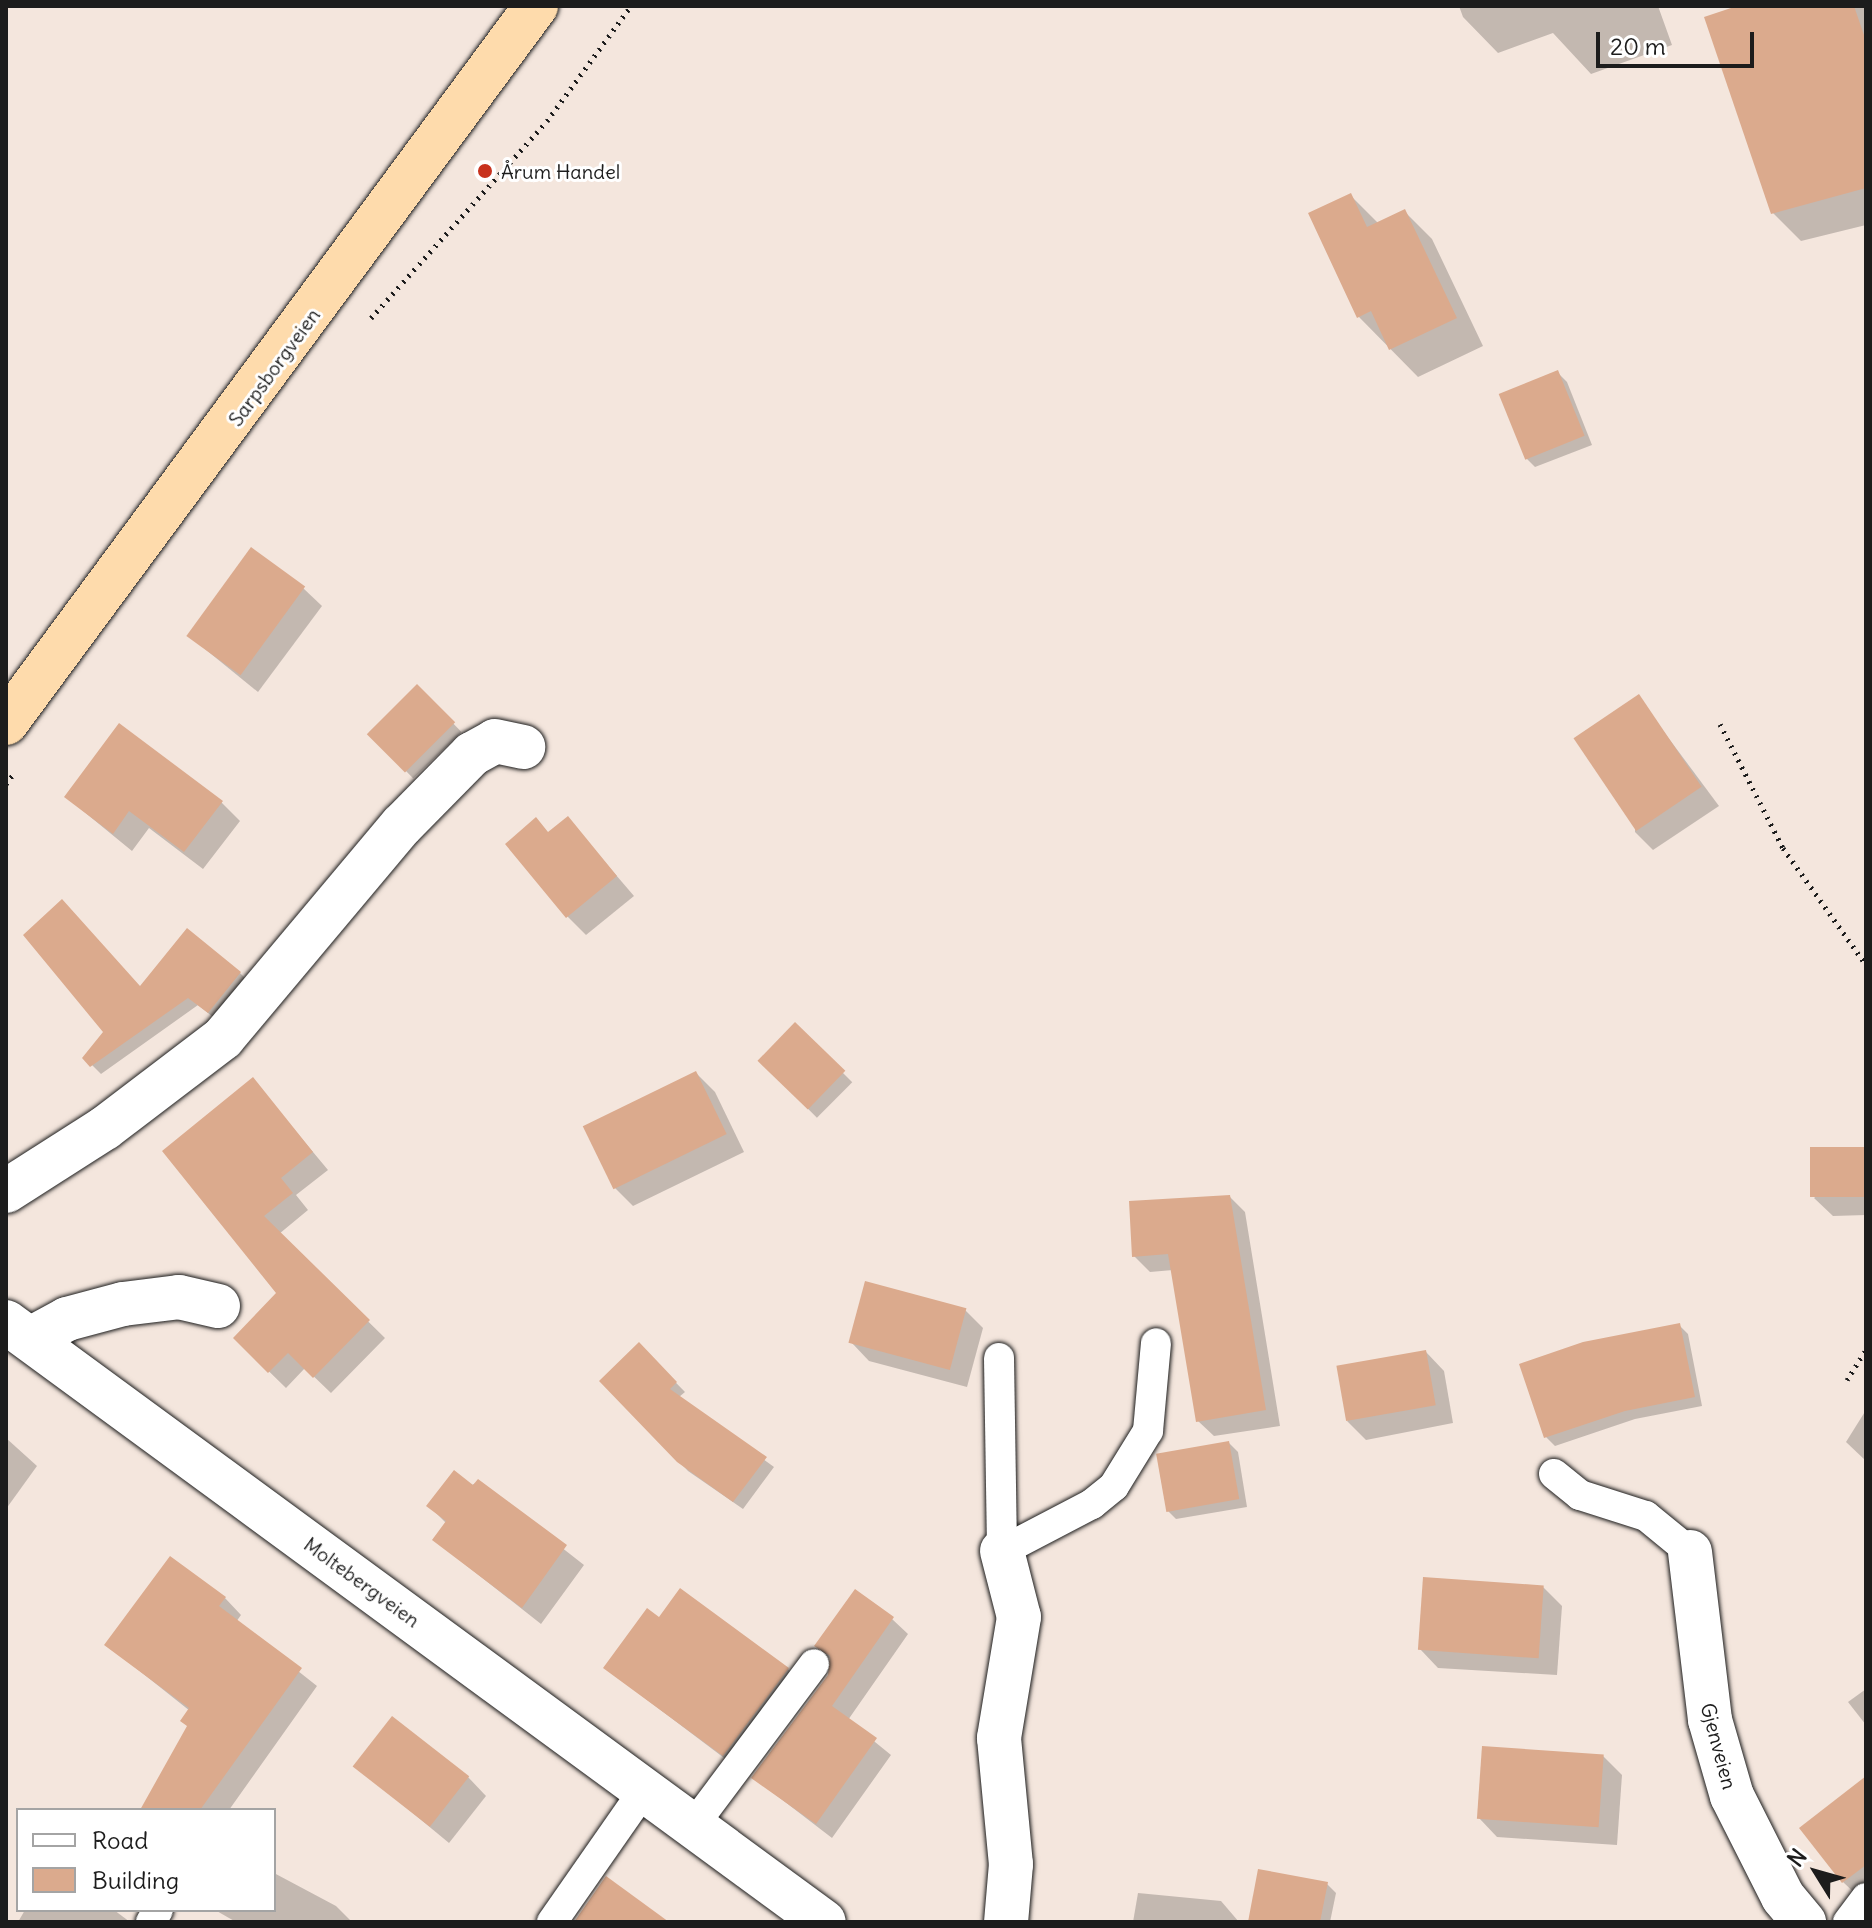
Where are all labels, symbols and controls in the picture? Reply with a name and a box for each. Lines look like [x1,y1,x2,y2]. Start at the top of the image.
scale bar [1600,16,1758,66]
text: 20 m [1610,31,1666,61]
place label: Årum Handel [501,159,620,183]
marker: Årum Handel [476,162,494,180]
street label: Sarpsborgveien [223,303,325,431]
street label: Moltebergveien [299,1532,425,1632]
street label: Gjenveien [1696,1700,1742,1792]
legend [16,1808,276,1912]
text: Road [92,1825,148,1855]
north arrow [1776,1832,1856,1912]
text: N [1781,1843,1813,1872]
text: Building [92,1865,179,1895]

